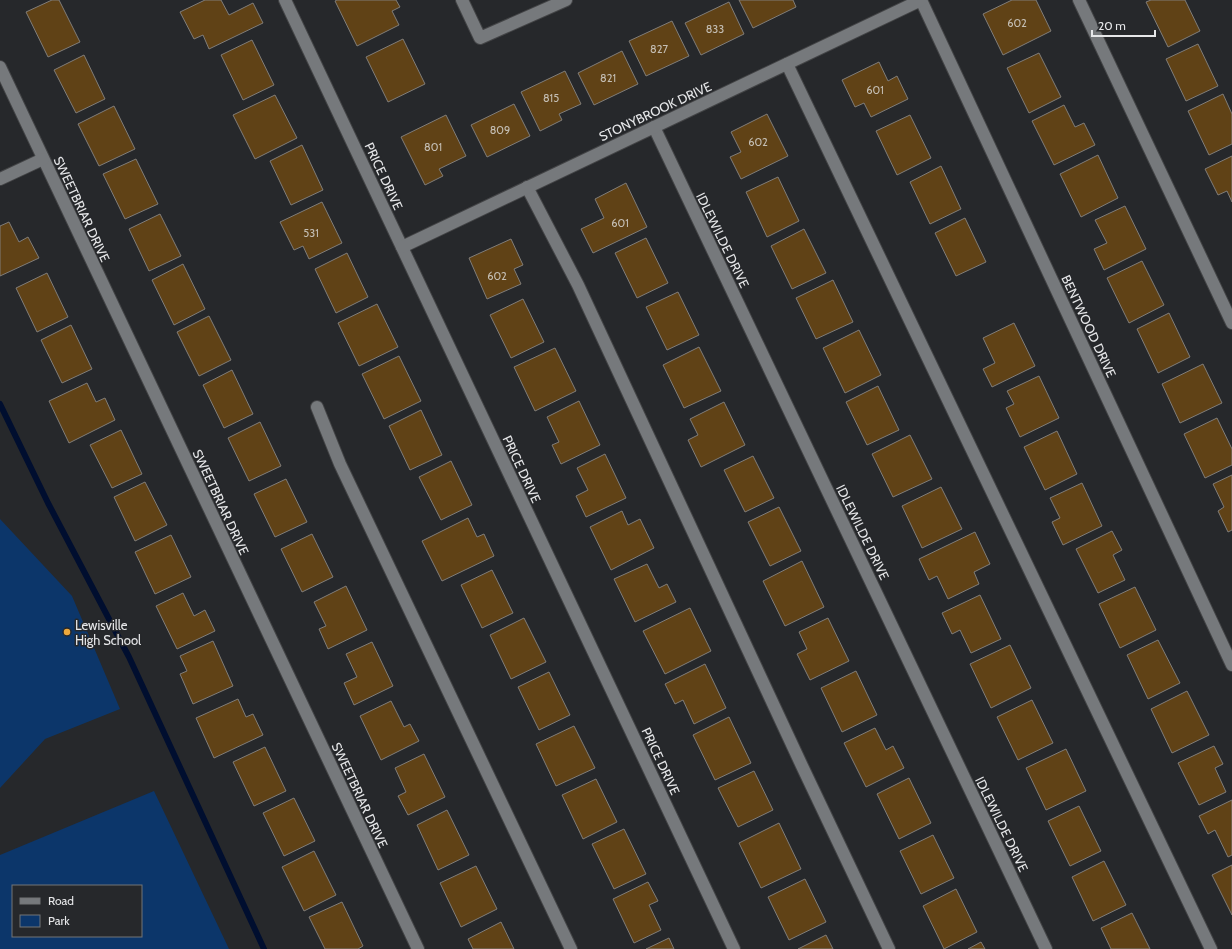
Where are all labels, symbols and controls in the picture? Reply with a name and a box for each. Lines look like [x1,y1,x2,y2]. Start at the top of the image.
scale bar [1092,12,1155,38]
house number: 602 [1007,16,1027,30]
text: 20 m [1098,18,1126,33]
house number: 833 [706,22,724,36]
house number: 827 [650,42,668,56]
house number: 821 [600,71,616,85]
street label: STONYBROOK DRIVE [596,78,714,144]
house number: 601 [866,83,884,97]
house number: 815 [543,91,559,105]
house number: 809 [490,123,510,137]
house number: 602 [748,135,768,149]
street label: PRICE DRIVE [361,140,407,212]
house number: 801 [424,140,442,154]
street label: SWEETBRIAR DRIVE [51,154,113,264]
street label: IDLEWILDE DRIVE [693,190,753,290]
house number: 601 [611,216,629,230]
house number: 531 [303,226,319,240]
house number: 602 [487,269,507,283]
street label: BENTWOOD DRIVE [1058,272,1120,380]
street label: PRICE DRIVE [499,433,545,505]
street label: SWEETBRIAR DRIVE [190,447,252,557]
street label: IDLEWILDE DRIVE [833,482,893,582]
place label: Lewisville High School [75,617,141,648]
marker: Lewisville High School [62,627,72,637]
street label: PRICE DRIVE [638,725,684,797]
street label: SWEETBRIAR DRIVE [329,740,391,850]
street label: IDLEWILDE DRIVE [972,774,1032,874]
legend [12,885,142,937]
text: Road [48,893,74,908]
text: Park [48,913,70,928]

